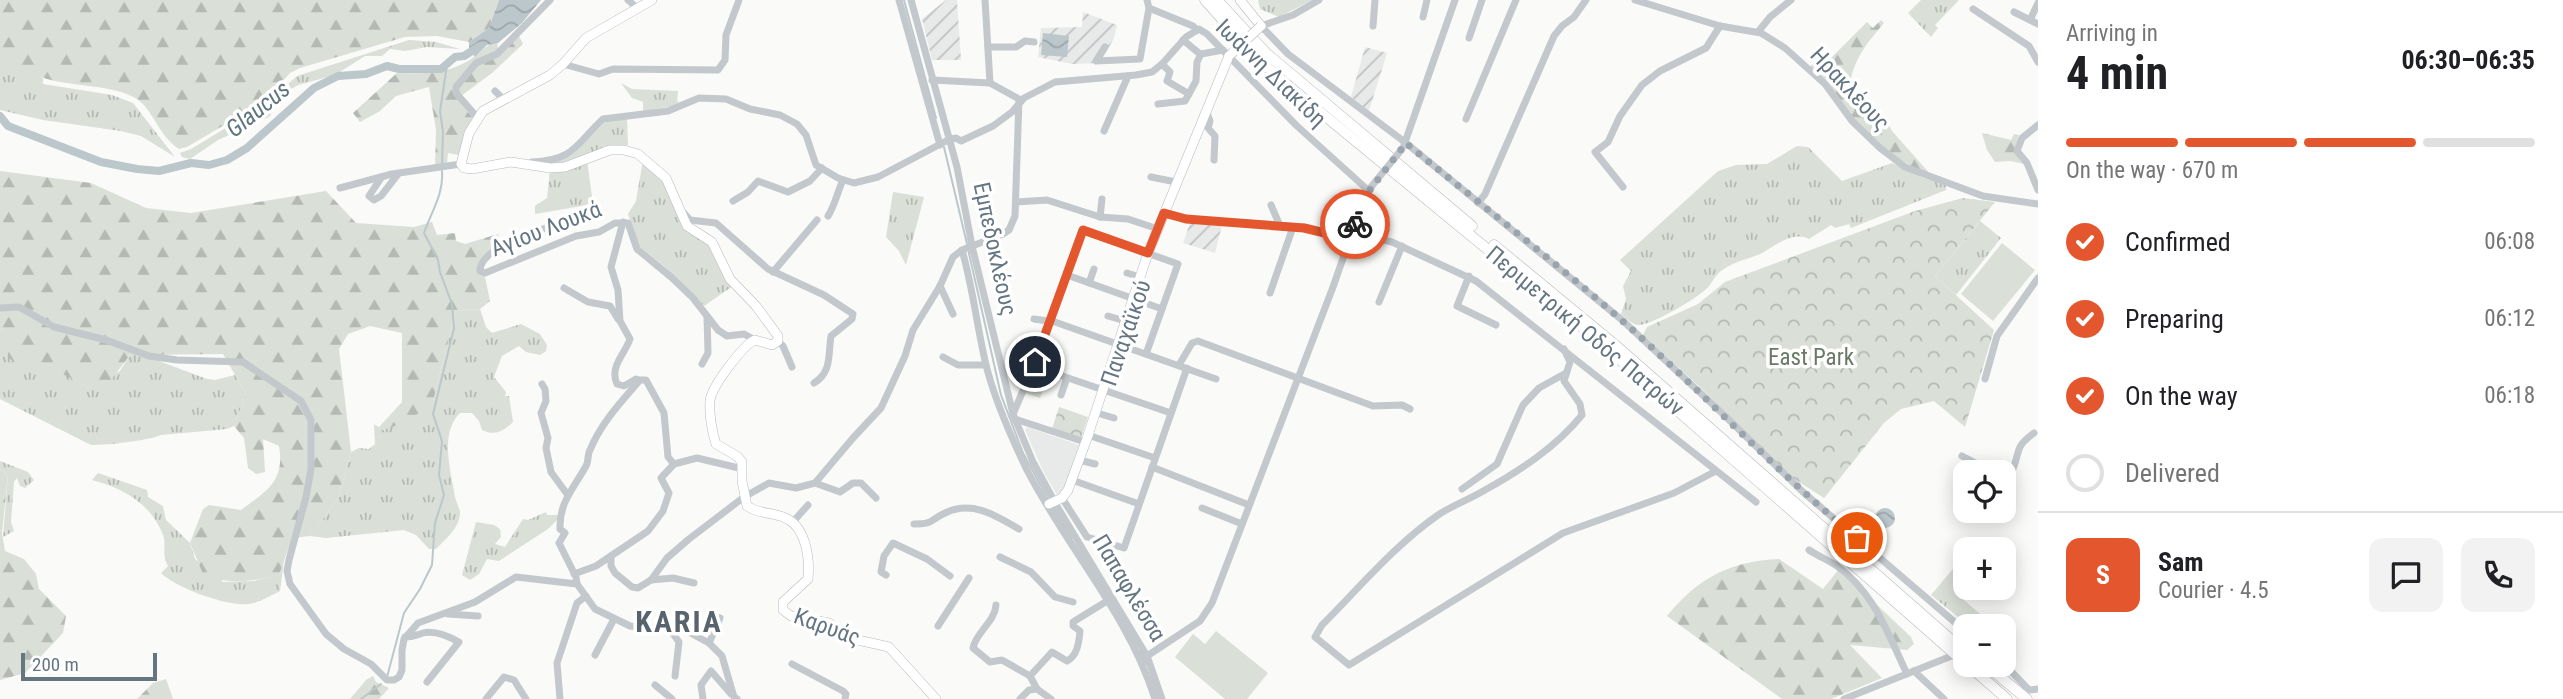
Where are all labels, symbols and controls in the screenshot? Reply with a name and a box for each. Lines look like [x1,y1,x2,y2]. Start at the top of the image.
street label: Ιωάννη Διακίδη [1210,14,1332,132]
text: Arriving in [2066,20,2158,47]
street label: Ηρακλέους [1805,42,1895,136]
text: 06:30–06:35 [2401,45,2535,75]
text: 4 min [2066,46,2168,100]
water label: Glaucus [220,75,296,143]
text: On the way · 670 m [2066,157,2238,184]
street label: Εμπεδοκλέους [968,180,1022,318]
courier [1320,189,1390,259]
street label: Αγίου Λουκά [487,196,605,262]
icon: bike [1336,205,1374,243]
icon: check [2066,223,2104,261]
text: Confirmed [2125,227,2231,257]
text: 06:08 [2484,228,2535,255]
street label: Περιμετρική Οδός Πατρών [1481,240,1689,422]
street label: Παναχαϊκού [1095,276,1157,390]
icon: check [2066,300,2104,338]
text: Preparing [2125,304,2224,334]
text: 06:12 [2484,305,2535,332]
pin [1005,332,1065,392]
icon: home [1016,343,1054,381]
park label: East Park [1768,344,1855,371]
icon: check [2066,377,2104,415]
text: On the way [2125,381,2238,411]
text: 06:18 [2484,382,2535,409]
text: Delivered [2125,458,2220,488]
map controls [1953,460,2016,677]
button: locate [1953,460,2016,523]
pin [1827,508,1887,568]
icon: bag [1838,519,1876,557]
street label: Παπαφλέσσα [1087,530,1171,646]
button: + [1953,537,2016,600]
button: chat [2369,538,2443,612]
button: phone [2461,538,2535,612]
text: Sam [2158,547,2204,577]
text: S [2096,560,2110,590]
text: Courier · 4.5 [2158,577,2269,604]
street label: Καρυάς [790,603,864,651]
district label: KARIA [635,604,723,639]
button: − [1953,614,2016,677]
scale bar [21,650,158,682]
text: 200 m [32,653,79,676]

